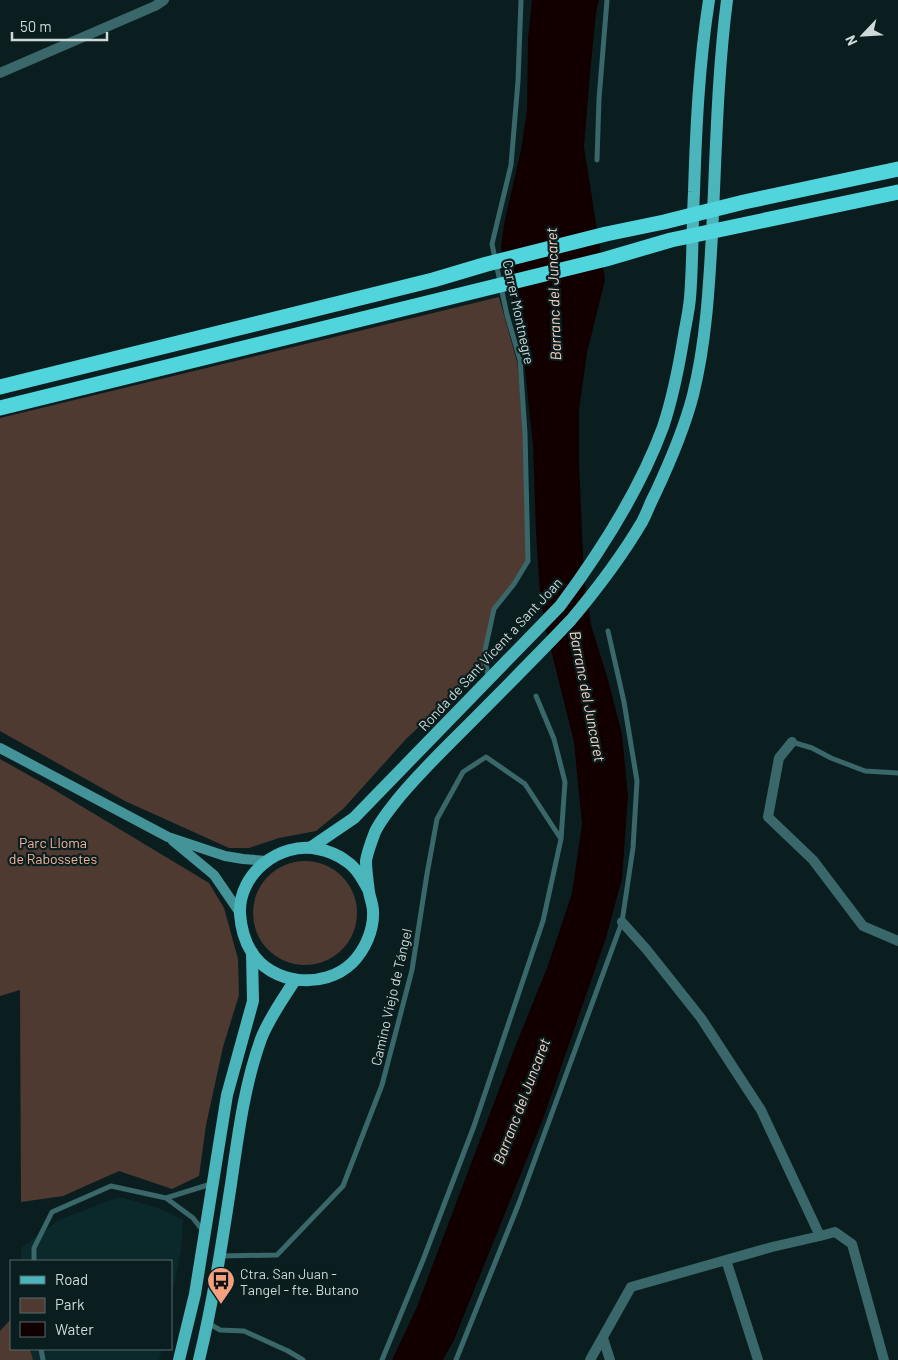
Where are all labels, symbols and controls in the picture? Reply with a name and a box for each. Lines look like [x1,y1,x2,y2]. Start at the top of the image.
scale bar [12,10,108,42]
north arrow [838,10,888,60]
text: 50 m [20,17,52,35]
text: N [841,33,860,49]
water label: Barranc del Juncaret [542,227,564,361]
street label: Carrer Montnegre [500,258,538,366]
street label: Ronda de Sant Vicent a Sant Joan [415,574,565,734]
water label: Barranc del Juncaret [566,629,610,764]
park label: Parc Lloma de Rabossetes [9,834,97,867]
street label: Camino Viejo de Tángel [367,927,415,1067]
water label: Barranc del Juncaret [489,1035,553,1166]
legend [10,1260,172,1350]
place label: Ctra. San Juan - Tangel - fte. Butano [240,1265,359,1298]
bus stop icon: Ctra. San Juan - Tangel - fte. Butano [206,1266,236,1305]
text: Road [55,1270,88,1288]
text: Park [55,1295,85,1313]
text: Water [55,1320,94,1338]

